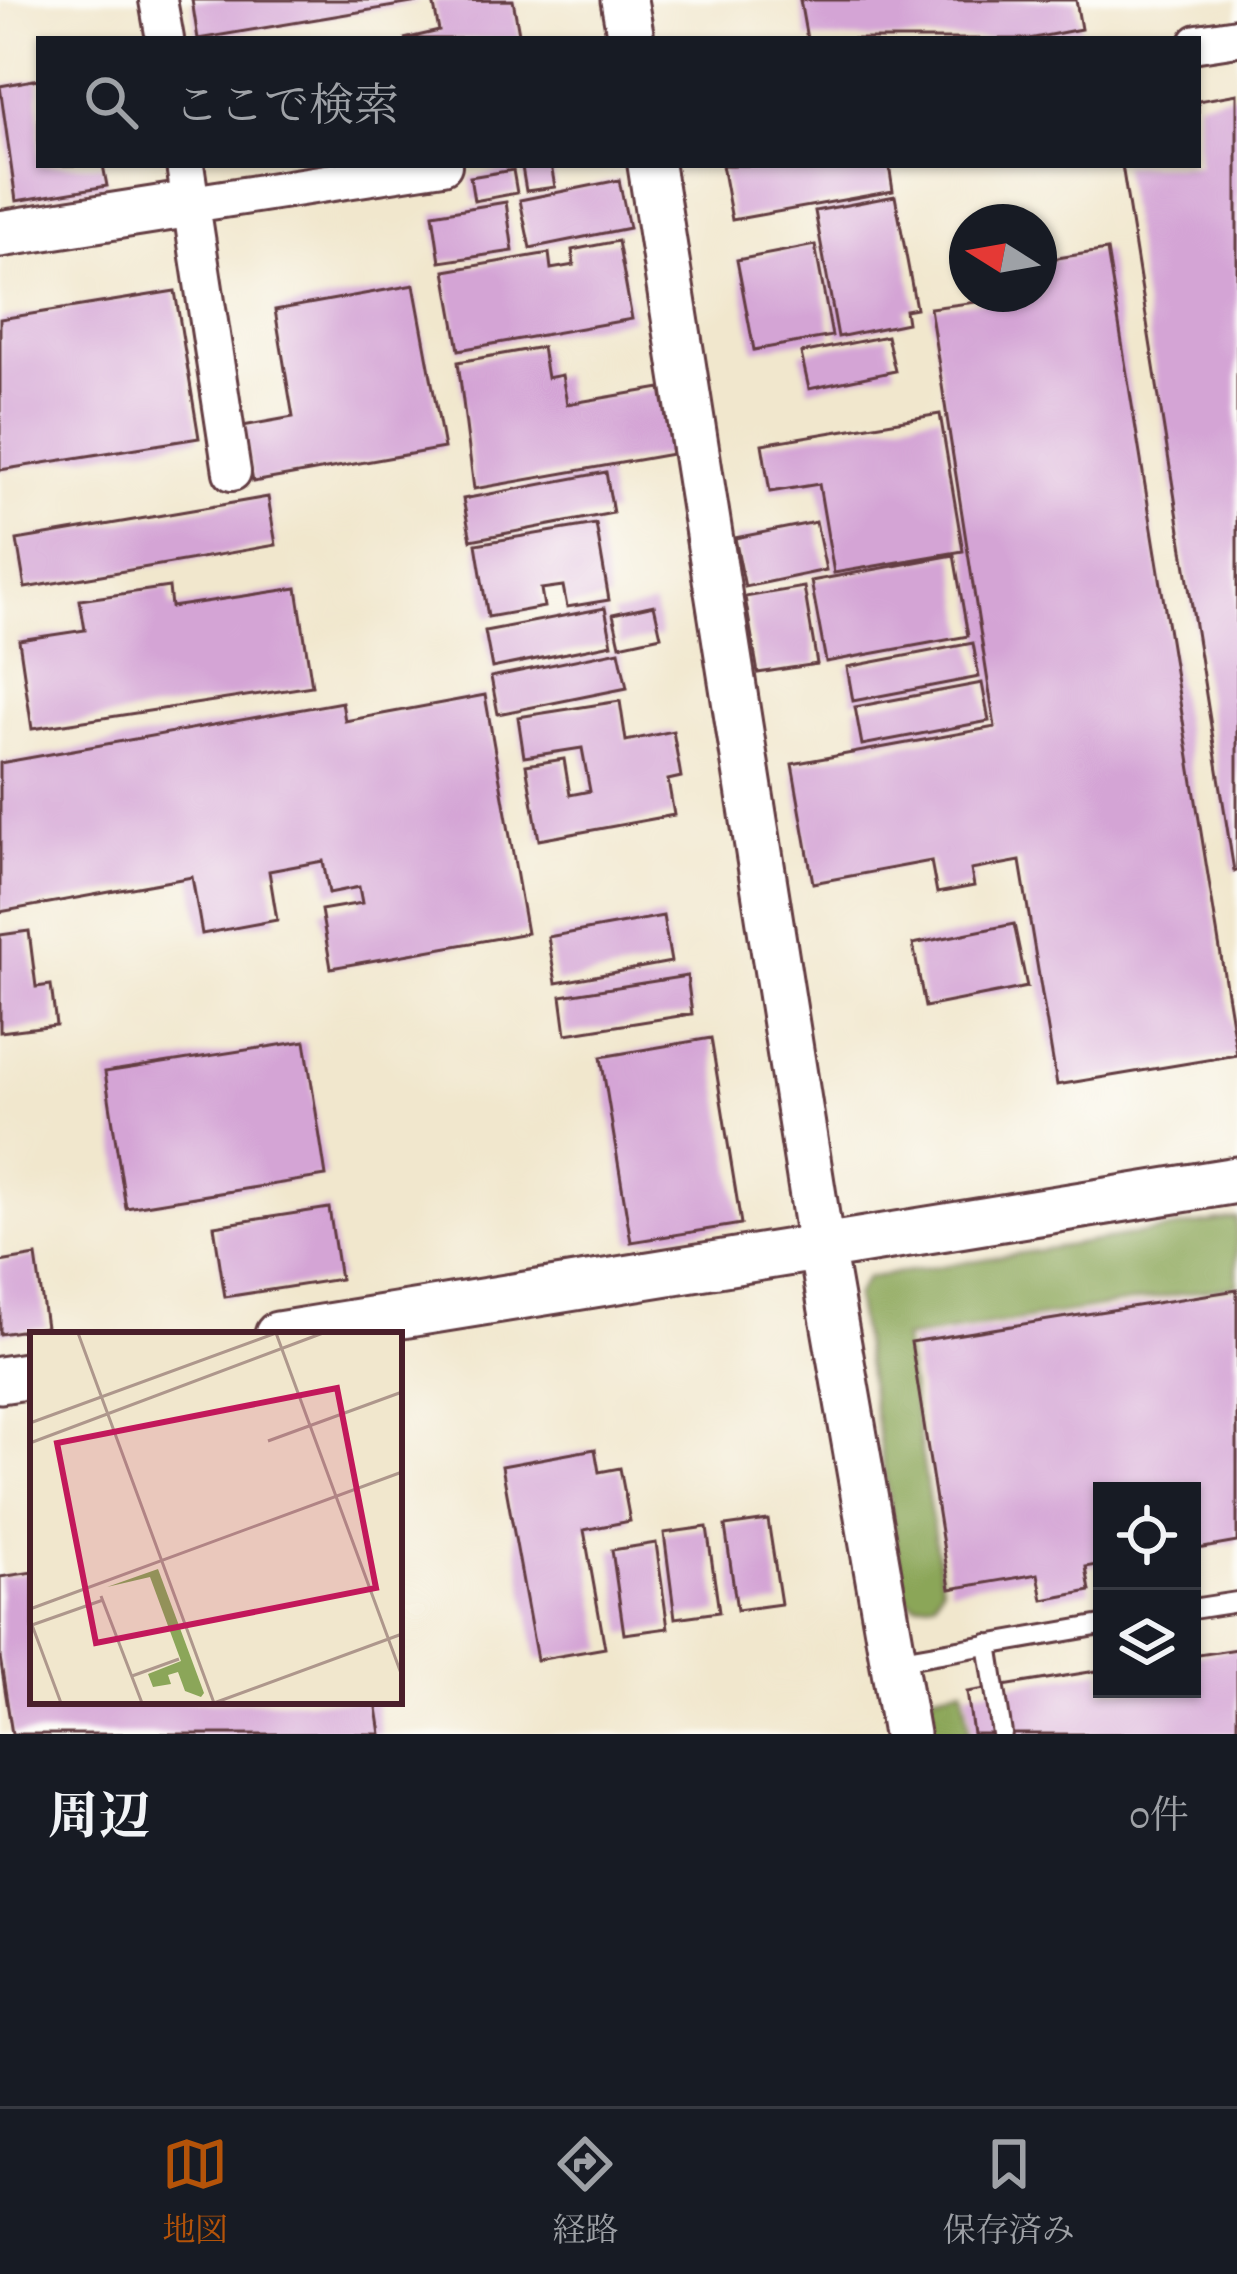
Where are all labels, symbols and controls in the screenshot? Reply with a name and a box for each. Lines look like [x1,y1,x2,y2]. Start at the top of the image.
search box [36,36,1201,168]
icon: search [78,69,144,135]
text: ここで検索 [174,74,399,136]
north arrow [949,204,1057,312]
inset map [30,1332,402,1704]
map controls [1093,1482,1201,1698]
button: locate [1093,1482,1201,1590]
button: layers [1093,1590,1201,1698]
text: 周辺 [48,1781,150,1851]
text: 0件 [1129,1788,1189,1841]
tab: 地図 [162,2131,228,2252]
tab: 経路 [552,2131,618,2252]
tab: 保存済み [943,2131,1075,2252]

